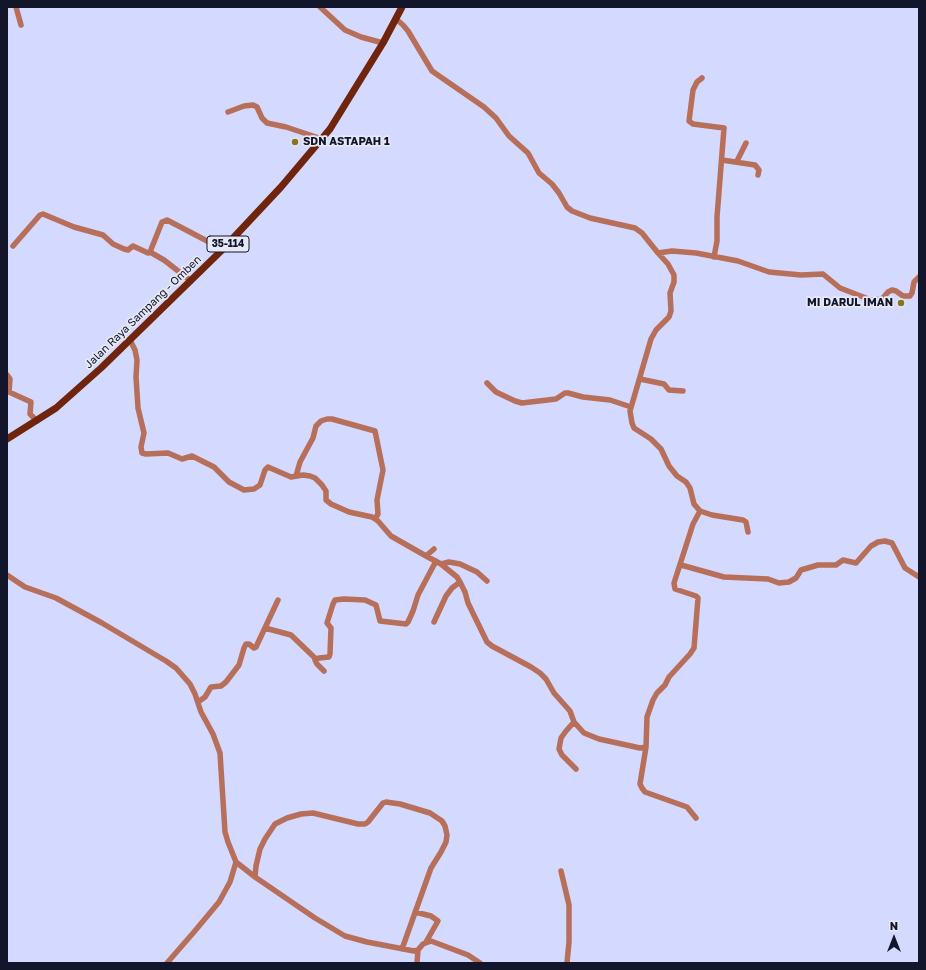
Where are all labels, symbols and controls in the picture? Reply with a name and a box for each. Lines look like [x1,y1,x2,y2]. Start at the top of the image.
place label: SDN ASTAPAH 1 [303,135,390,149]
marker: SDN ASTAPAH 1 [290,137,300,147]
road number: 35-114 [207,236,249,252]
street label: Jalan Raya Sampang - Omben [82,253,204,371]
place label: MI DARUL IMAN [807,296,893,310]
marker: MI DARUL IMAN [896,298,906,308]
north arrow [874,918,914,958]
text: N [890,919,898,932]

